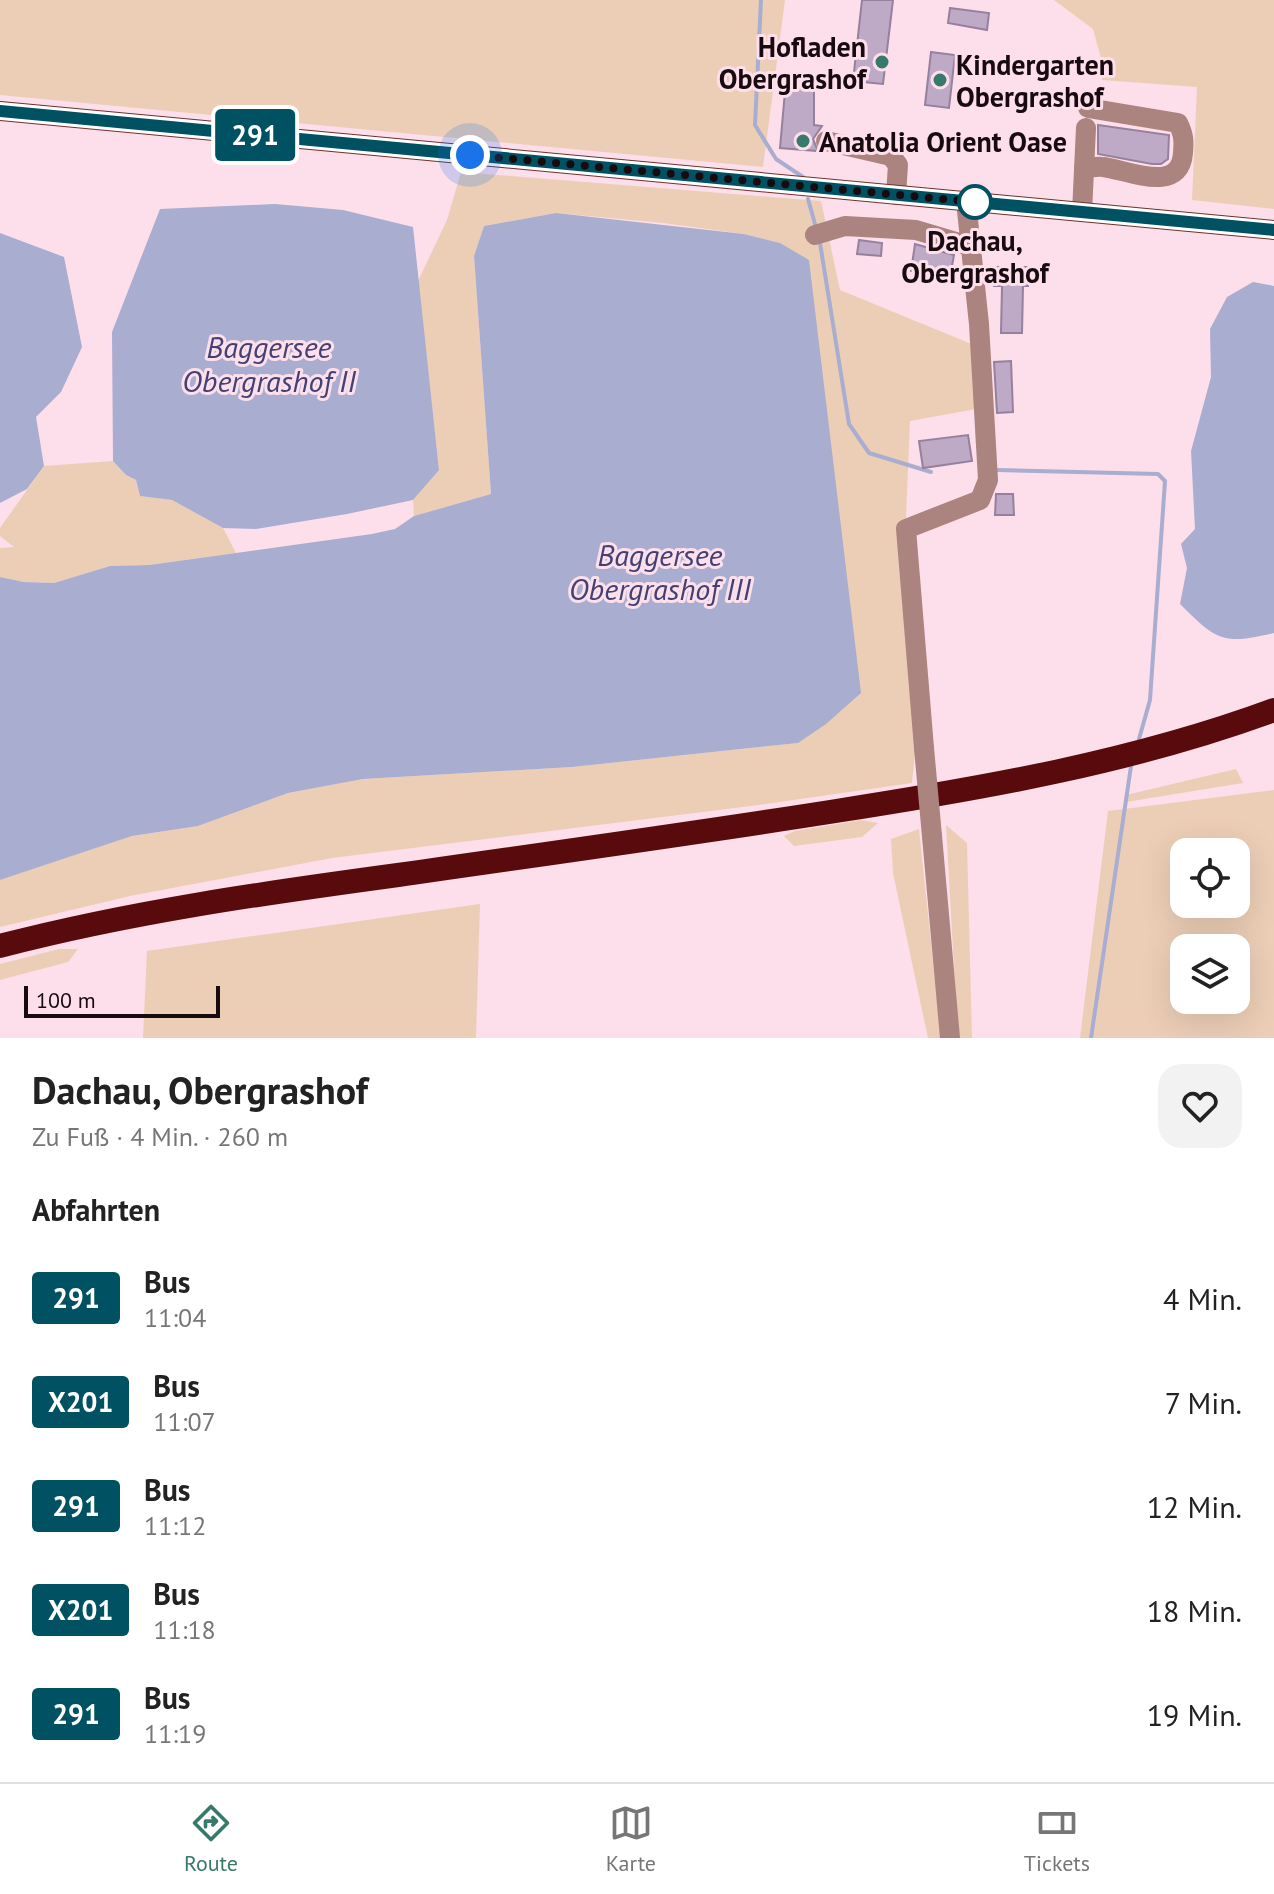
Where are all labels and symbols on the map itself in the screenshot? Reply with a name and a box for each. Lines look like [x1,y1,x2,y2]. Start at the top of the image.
place label: Hofladen Obergrashof [719,28,868,97]
place label: Kindergarten Obergrashof [956,46,1114,115]
marker: Hofladen Obergrashof [873,53,891,71]
marker: Kindergarten Obergrashof [931,71,949,89]
line badge: 291 [209,109,301,161]
place label: Anatolia Orient Oase [819,123,1067,160]
marker: Anatolia Orient Oase [794,132,812,150]
your location [450,135,490,175]
marker: Dachau, Obergrashof [958,185,992,219]
place label: Dachau, Obergrashof [901,222,1051,291]
water label: Baggersee Obergrashof II [182,327,356,400]
water label: Baggersee Obergrashof III [569,535,752,608]
scale bar [24,982,220,1018]

